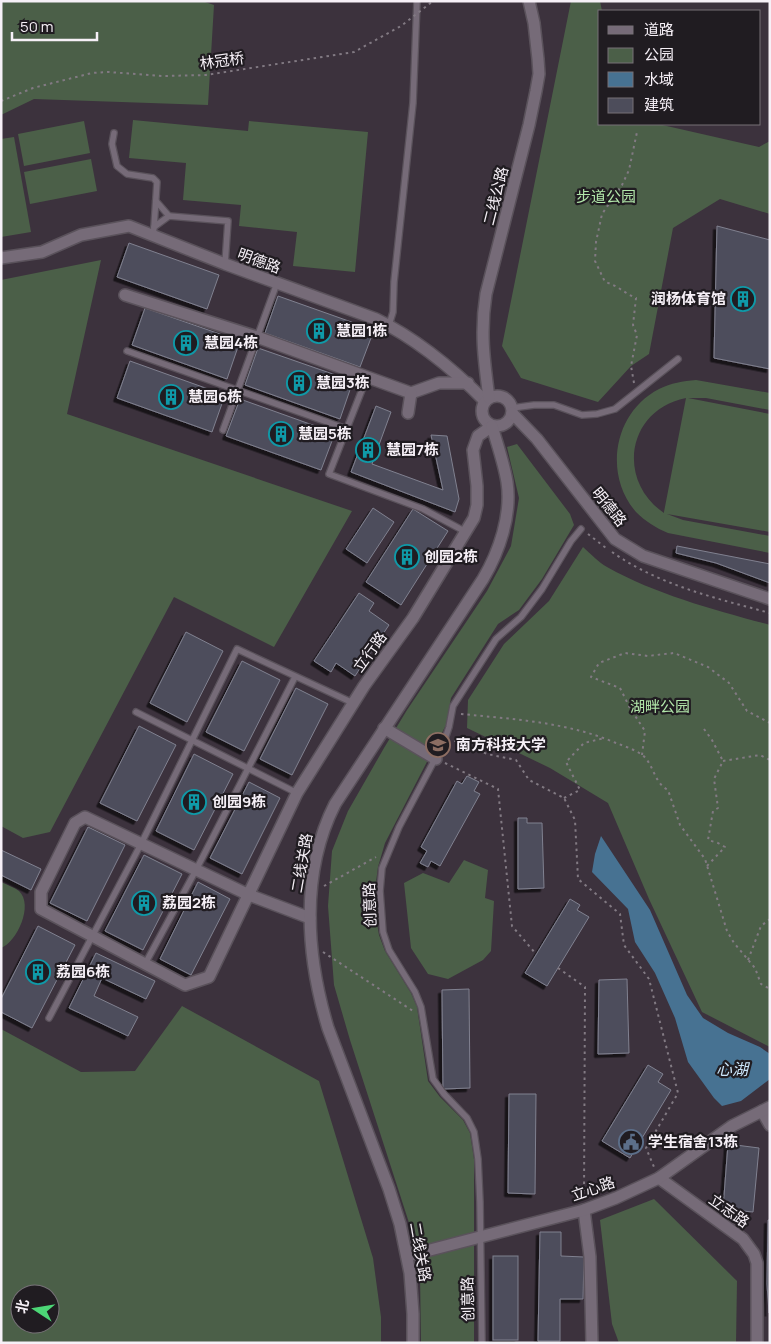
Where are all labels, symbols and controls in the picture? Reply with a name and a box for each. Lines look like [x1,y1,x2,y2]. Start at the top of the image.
scale bar [12,10,98,42]
legend [598,10,761,125]
text: 50 m [20,16,54,37]
text: 道路 [644,19,674,40]
text: 公园 [644,44,674,65]
street label: 林冠桥 [198,47,246,74]
text: 水域 [644,69,674,90]
text: 建筑 [644,94,674,115]
street label: 二线公路 [478,164,513,228]
park label: 步道公园 [576,186,636,207]
street label: 明德路 [234,243,284,278]
building icon: 润杨体育馆 [730,286,756,312]
place label: 润杨体育馆 [651,288,726,309]
building icon: 慧园1栋 [306,318,332,344]
place label: 慧园1栋 [336,320,388,341]
building icon: 慧园4栋 [173,330,199,356]
place label: 慧园4栋 [204,332,258,353]
building icon: 慧园3栋 [286,370,312,396]
place label: 慧园3栋 [316,372,370,393]
building icon: 慧园6栋 [158,384,184,410]
place label: 慧园6栋 [188,386,242,407]
building icon: 慧园5栋 [268,421,294,447]
place label: 慧园5栋 [298,423,352,444]
building icon: 慧园7栋 [355,437,381,463]
place label: 慧园7栋 [386,439,439,460]
street label: 明德路 [587,483,632,531]
building icon: 创园2栋 [394,544,420,570]
place label: 创园2栋 [424,546,478,567]
street label: 立行路 [348,627,391,676]
park label: 湖畔公园 [630,696,690,717]
school or university icon: 南方科技大学 [425,732,451,758]
place label: 南方科技大学 [456,734,546,755]
building icon: 创园9栋 [181,789,207,815]
place label: 创园9栋 [212,791,266,812]
street label: 二线关路 [286,832,317,894]
street label: 创意路 [358,882,381,928]
building icon: 荔园2栋 [131,890,157,916]
place label: 荔园2栋 [162,892,216,913]
building icon: 荔园6栋 [25,959,51,985]
place label: 荔园6栋 [56,961,110,982]
water label: 心湖 [716,1058,751,1080]
public building icon: 学生宿舍13栋 [618,1129,644,1155]
place label: 学生宿舍13栋 [648,1131,738,1152]
street label: 立心路 [568,1171,618,1206]
street label: 立志路 [705,1189,754,1232]
street label: 二线关路 [405,1221,436,1283]
street label: 创意路 [457,1276,478,1322]
north arrow [10,1284,60,1334]
text: 北 [11,1297,33,1315]

